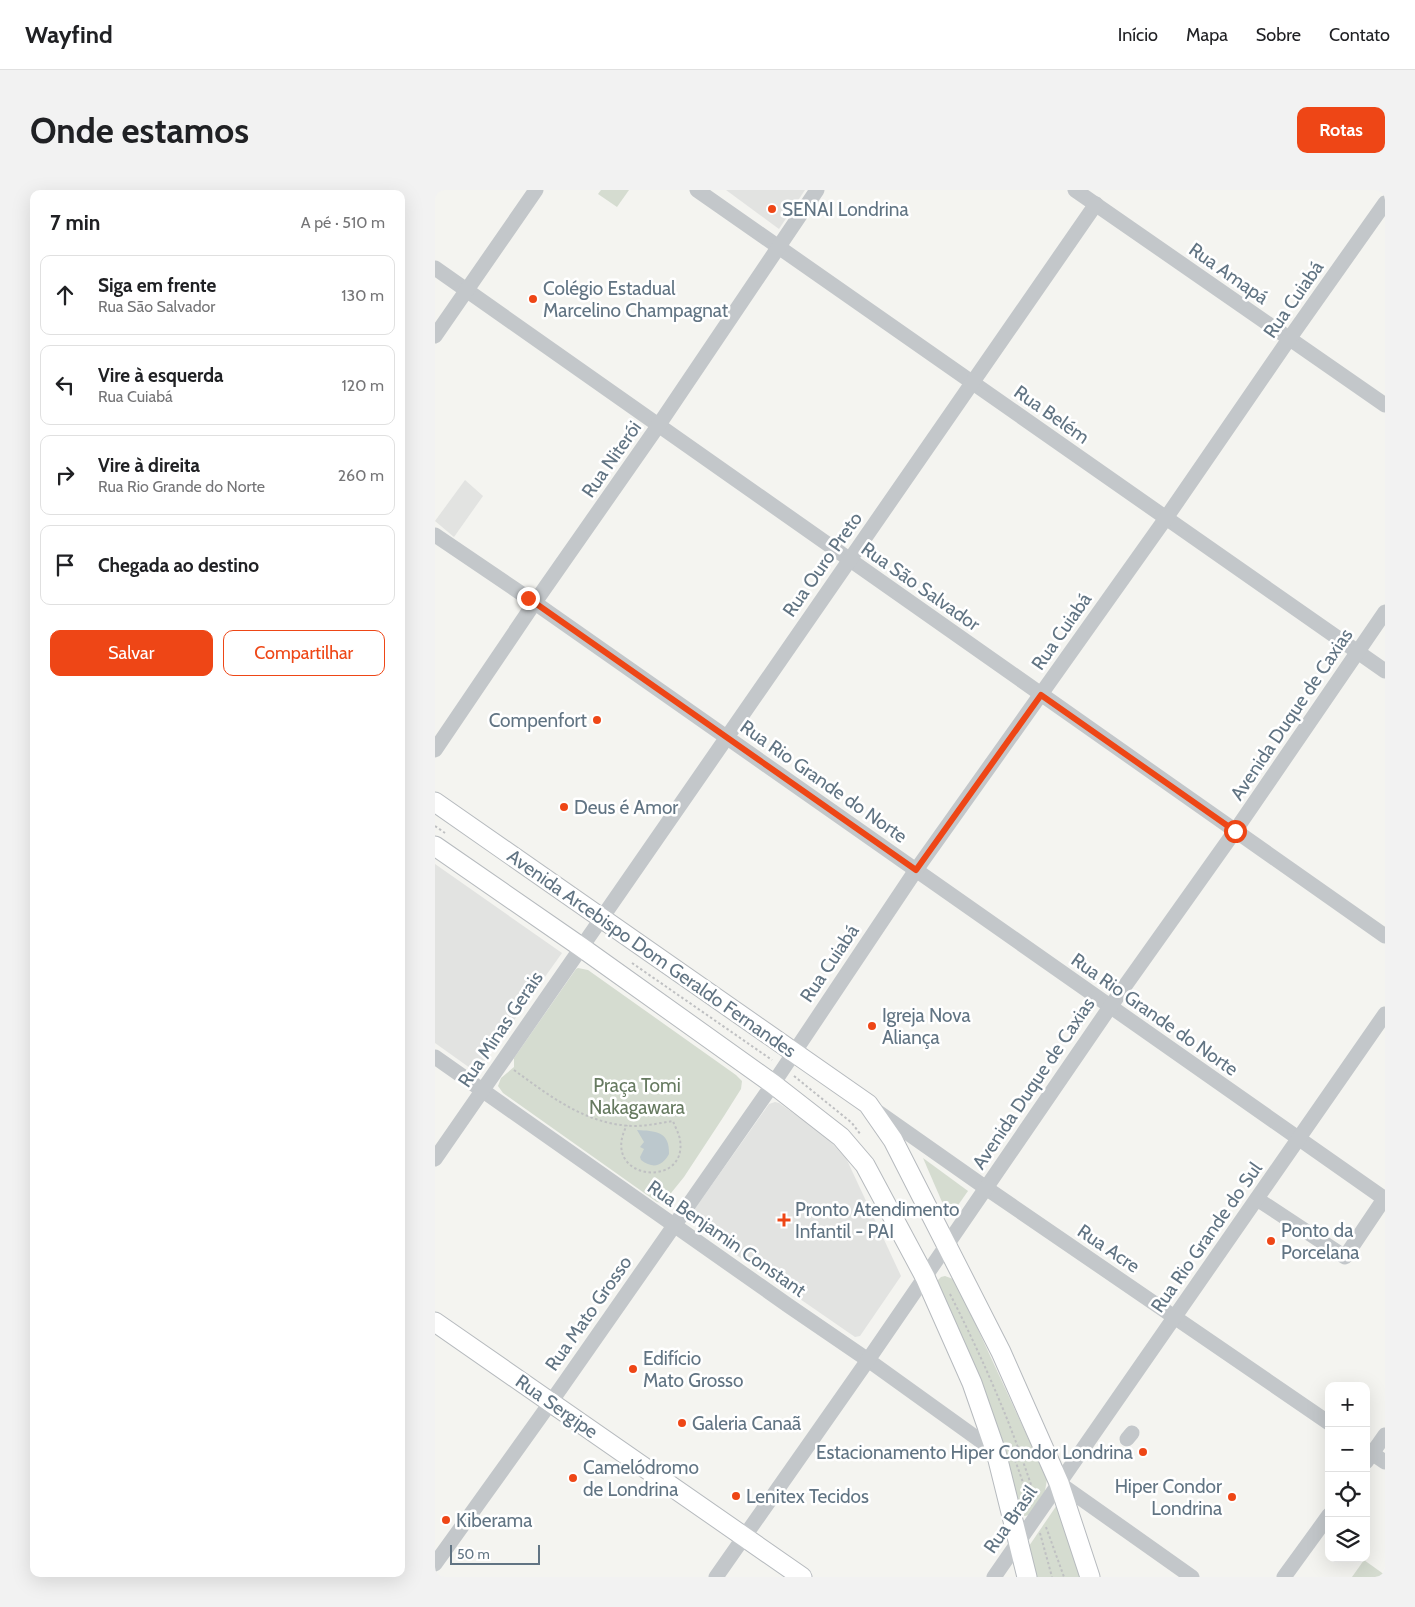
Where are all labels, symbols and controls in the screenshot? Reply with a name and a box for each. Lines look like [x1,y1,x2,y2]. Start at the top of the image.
text: Wayfind [25,20,113,49]
text: Início [1118,24,1158,46]
text: Mapa [1186,24,1228,46]
text: Sobre [1256,24,1301,46]
text: Contato [1329,24,1390,46]
button: Rotas [1297,107,1385,153]
text: Onde estamos [30,109,249,152]
place label: SENAI Londrina [782,198,909,221]
marker: SENAI Londrina [766,203,778,215]
text: 7 min [50,210,100,235]
text: A pé · 510 m [301,213,385,232]
street label: Rua Amapá [1185,238,1273,309]
street label: Rua Cuiabá [1259,256,1328,342]
text: Siga em frente [98,274,216,297]
place label: Colégio Estadual Marcelino Champagnat [543,277,729,322]
icon: ahead [51,281,79,309]
text: 130 m [341,286,384,305]
marker: Colégio Estadual Marcelino Champagnat [527,293,539,305]
text: Rua São Salvador [98,297,215,316]
text: Vire à esquerda [98,364,224,387]
icon: left [51,371,79,399]
text: 120 m [342,376,384,395]
street label: Rua Belém [1010,380,1094,449]
text: Rua Cuiabá [98,387,173,406]
street label: Rua Niterói [577,417,646,502]
text: Vire à direita [98,454,200,477]
icon: right [51,461,79,489]
text: 260 m [338,466,384,485]
text: Rua Rio Grande do Norte [98,477,265,496]
street label: Rua Ouro Preto [778,507,867,621]
street label: Rua São Salvador [857,537,984,636]
icon: arrive [51,551,79,579]
text: Chegada ao destino [98,554,259,577]
route end [517,587,540,610]
street label: Rua Cuiabá [1027,588,1096,674]
street label: Avenida Duque de Caxias [1225,624,1358,804]
button: Salvar [50,630,213,676]
button: Compartilhar [223,630,385,676]
place label: Compenfort [489,709,588,732]
marker: Compenfort [591,714,603,726]
street label: Rua Rio Grande do Norte [736,715,912,848]
place label: Deus é Amor [574,796,678,819]
marker: Deus é Amor [558,801,570,813]
route start [1224,820,1247,843]
street label: Avenida Arcebispo Dom Geraldo Fernandes [503,844,801,1063]
street label: Rua Cuiabá [795,920,864,1007]
street label: Rua Rio Grande do Norte [1067,948,1243,1081]
street label: Rua Minas Gerais [453,967,548,1092]
street label: Avenida Duque de Caxias [967,993,1100,1173]
place label: Igreja Nova Aliança [882,1004,971,1049]
marker: Igreja Nova Aliança [866,1020,878,1032]
park label: Praça Tomi Nakagawara [589,1074,685,1119]
street label: Rua Rio Grande do Sul [1146,1157,1267,1317]
street label: Rua Benjamin Constant [643,1175,811,1302]
place label: Pronto Atendimento Infantil - PAI [795,1198,960,1243]
marker: Pronto Atendimento Infantil - PAI [777,1213,791,1227]
street label: Rua Acre [1073,1219,1144,1278]
place label: Ponto da Porcelana [1281,1219,1359,1264]
marker: Ponto da Porcelana [1265,1235,1277,1247]
street label: Rua Mato Grosso [540,1251,637,1375]
place label: Edifício Mato Grosso [643,1347,743,1392]
marker: Edifício Mato Grosso [627,1363,639,1375]
street label: Rua Sergipe [511,1370,603,1443]
map controls [1325,1382,1370,1562]
button: + [1325,1382,1370,1427]
place label: Galeria Canaã [692,1412,801,1435]
marker: Galeria Canaã [676,1417,688,1429]
button: − [1325,1427,1370,1472]
place label: Estacionamento Hiper Condor Londrina [816,1441,1133,1464]
marker: Estacionamento Hiper Condor Londrina [1137,1446,1149,1458]
place label: Camelódromo de Londrina [583,1456,699,1501]
marker: Camelódromo de Londrina [567,1472,579,1484]
button: locate [1325,1472,1370,1517]
place label: Hiper Condor Londrina [1115,1475,1222,1520]
street label: Rua Brasil [979,1481,1042,1557]
place label: Lenitex Tecidos [746,1485,869,1508]
marker: Lenitex Tecidos [730,1490,742,1502]
marker: Hiper Condor Londrina [1226,1491,1238,1503]
place label: Kiberama [456,1509,532,1532]
marker: Kiberama [440,1514,452,1526]
button: layers [1325,1517,1370,1562]
scale bar [450,1542,540,1565]
text: 50 m [457,1545,490,1563]

